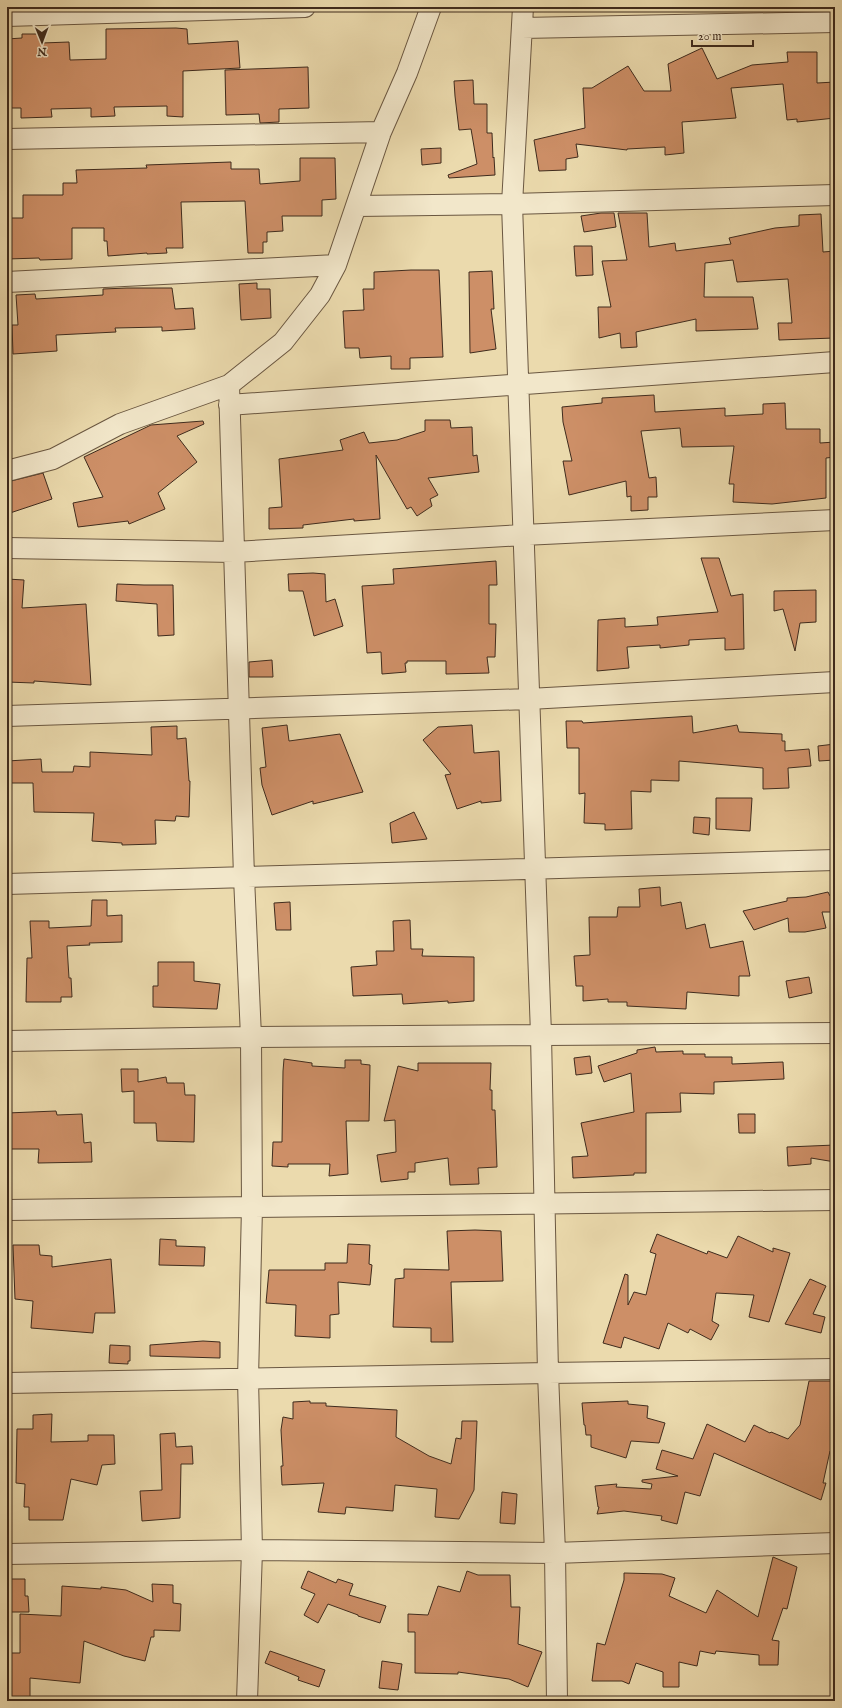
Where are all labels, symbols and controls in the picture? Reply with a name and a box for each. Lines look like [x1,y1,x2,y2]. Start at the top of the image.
north arrow [22,22,62,62]
scale bar [692,22,753,48]
text: 20 m [698,29,721,44]
text: N [37,44,48,58]

